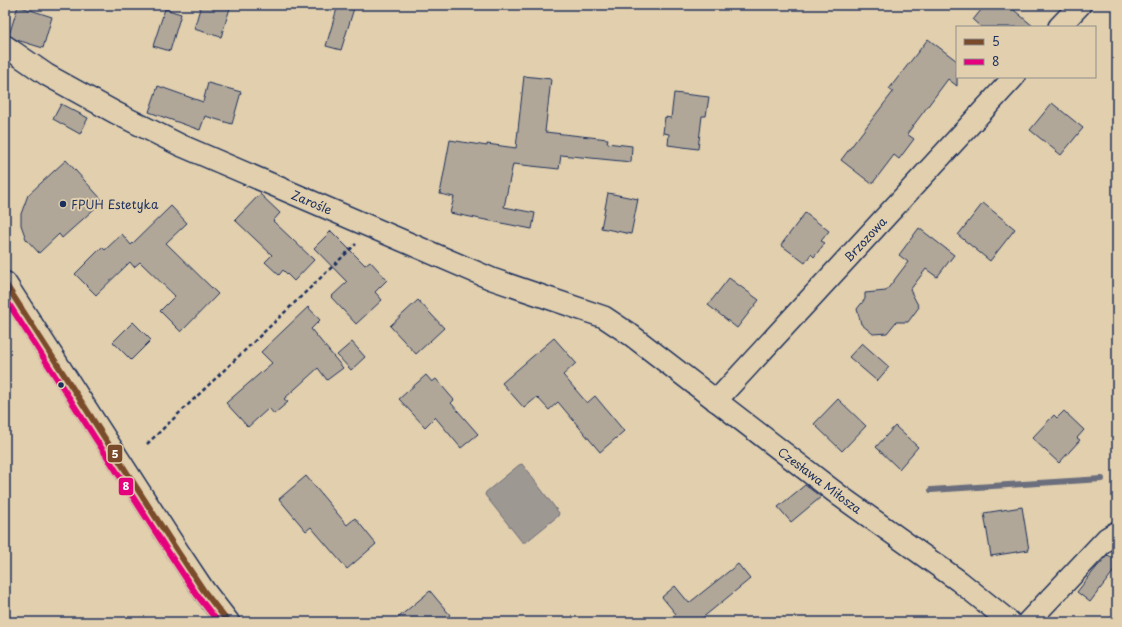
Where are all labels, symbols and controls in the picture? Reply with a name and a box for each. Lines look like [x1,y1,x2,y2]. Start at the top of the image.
legend [956,26,1096,78]
text: 5 [992,32,1000,50]
text: 8 [992,52,1000,70]
street label: Zarośle [289,185,335,219]
place label: FPUH Estetyka [71,195,159,213]
marker: FPUH Estetyka [58,199,68,209]
street label: Brzozowa [839,212,891,265]
unlabelled marker [56,380,66,390]
street label: Czesława Miłosza [774,442,866,518]
line badge: 5 [107,444,123,463]
text: 5 [111,445,119,462]
line badge: 8 [118,477,134,496]
text: 8 [123,477,130,494]

